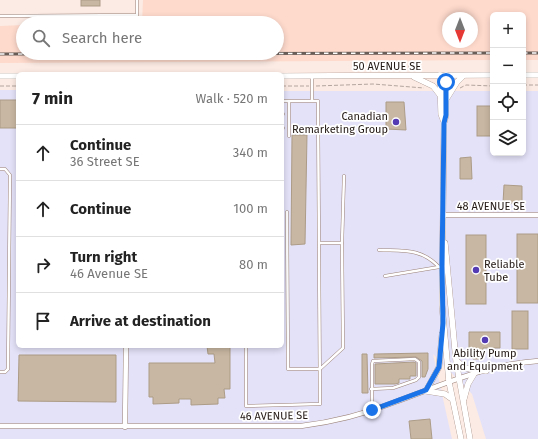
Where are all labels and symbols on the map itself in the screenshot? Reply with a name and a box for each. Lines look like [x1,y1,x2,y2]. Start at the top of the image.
north arrow [442,12,478,48]
street label: 50 AVENUE SE [353,60,421,73]
route start [437,73,455,91]
place label: Canadian Remarketing Group [292,110,388,136]
marker: Canadian Remarketing Group [391,117,401,127]
street label: 48 AVENUE SE [457,200,525,213]
place label: Reliable Tube [484,258,525,284]
marker: Reliable Tube [471,265,481,275]
marker: Ability Pump and Equipment [480,335,490,345]
place label: Ability Pump and Equipment [447,347,523,373]
route end [363,401,381,419]
street label: 46 AVENUE SE [240,409,308,423]

